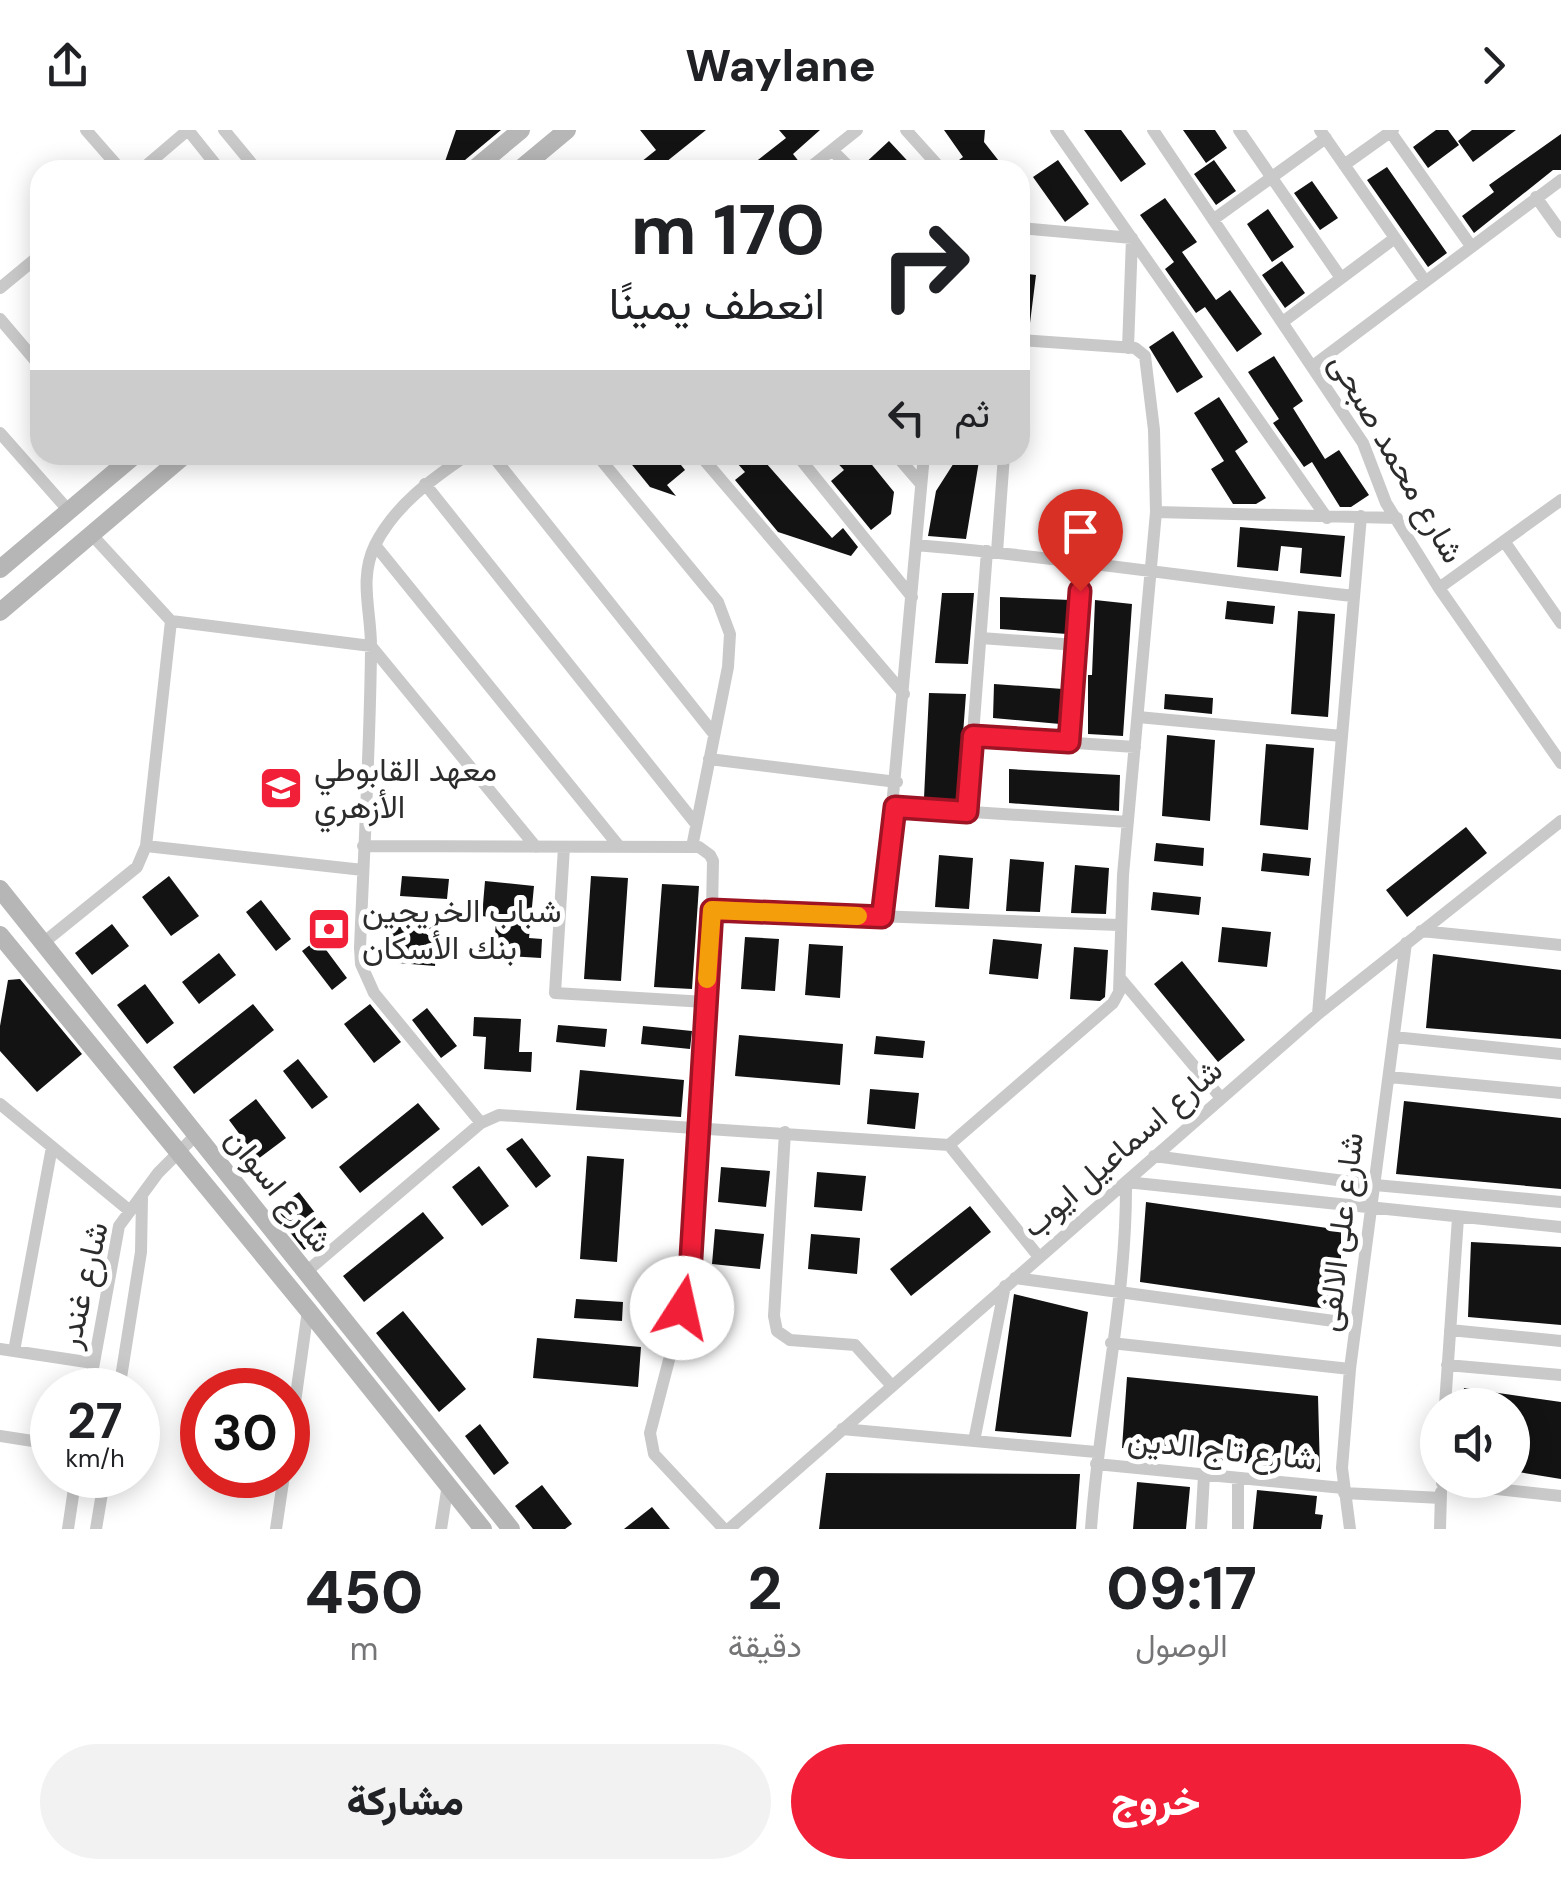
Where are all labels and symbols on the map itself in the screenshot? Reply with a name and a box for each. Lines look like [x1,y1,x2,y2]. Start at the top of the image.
street label: شارع محمد صبحى [1319,345,1474,571]
pin [1038,489,1123,592]
place label: معهد القابوطي الأزهري [314,749,497,833]
school or university icon: معهد القابوطي الأزهري [258,765,304,811]
place label: شباب الخريجين بنك الأسكان [362,890,562,969]
bank icon: شباب الخريجين بنك الأسكان [306,906,352,952]
street label: شارع اسماعيل ايوب [1013,1049,1232,1248]
street label: شارع اسوان [215,1119,342,1262]
street label: شارع على الالفى [1307,1130,1374,1334]
street label: شارع غندر [48,1218,119,1353]
position arrow [630,1256,734,1360]
speed limit sign: 30 [180,1368,310,1498]
street label: شارع تاج الدين [1125,1418,1318,1481]

